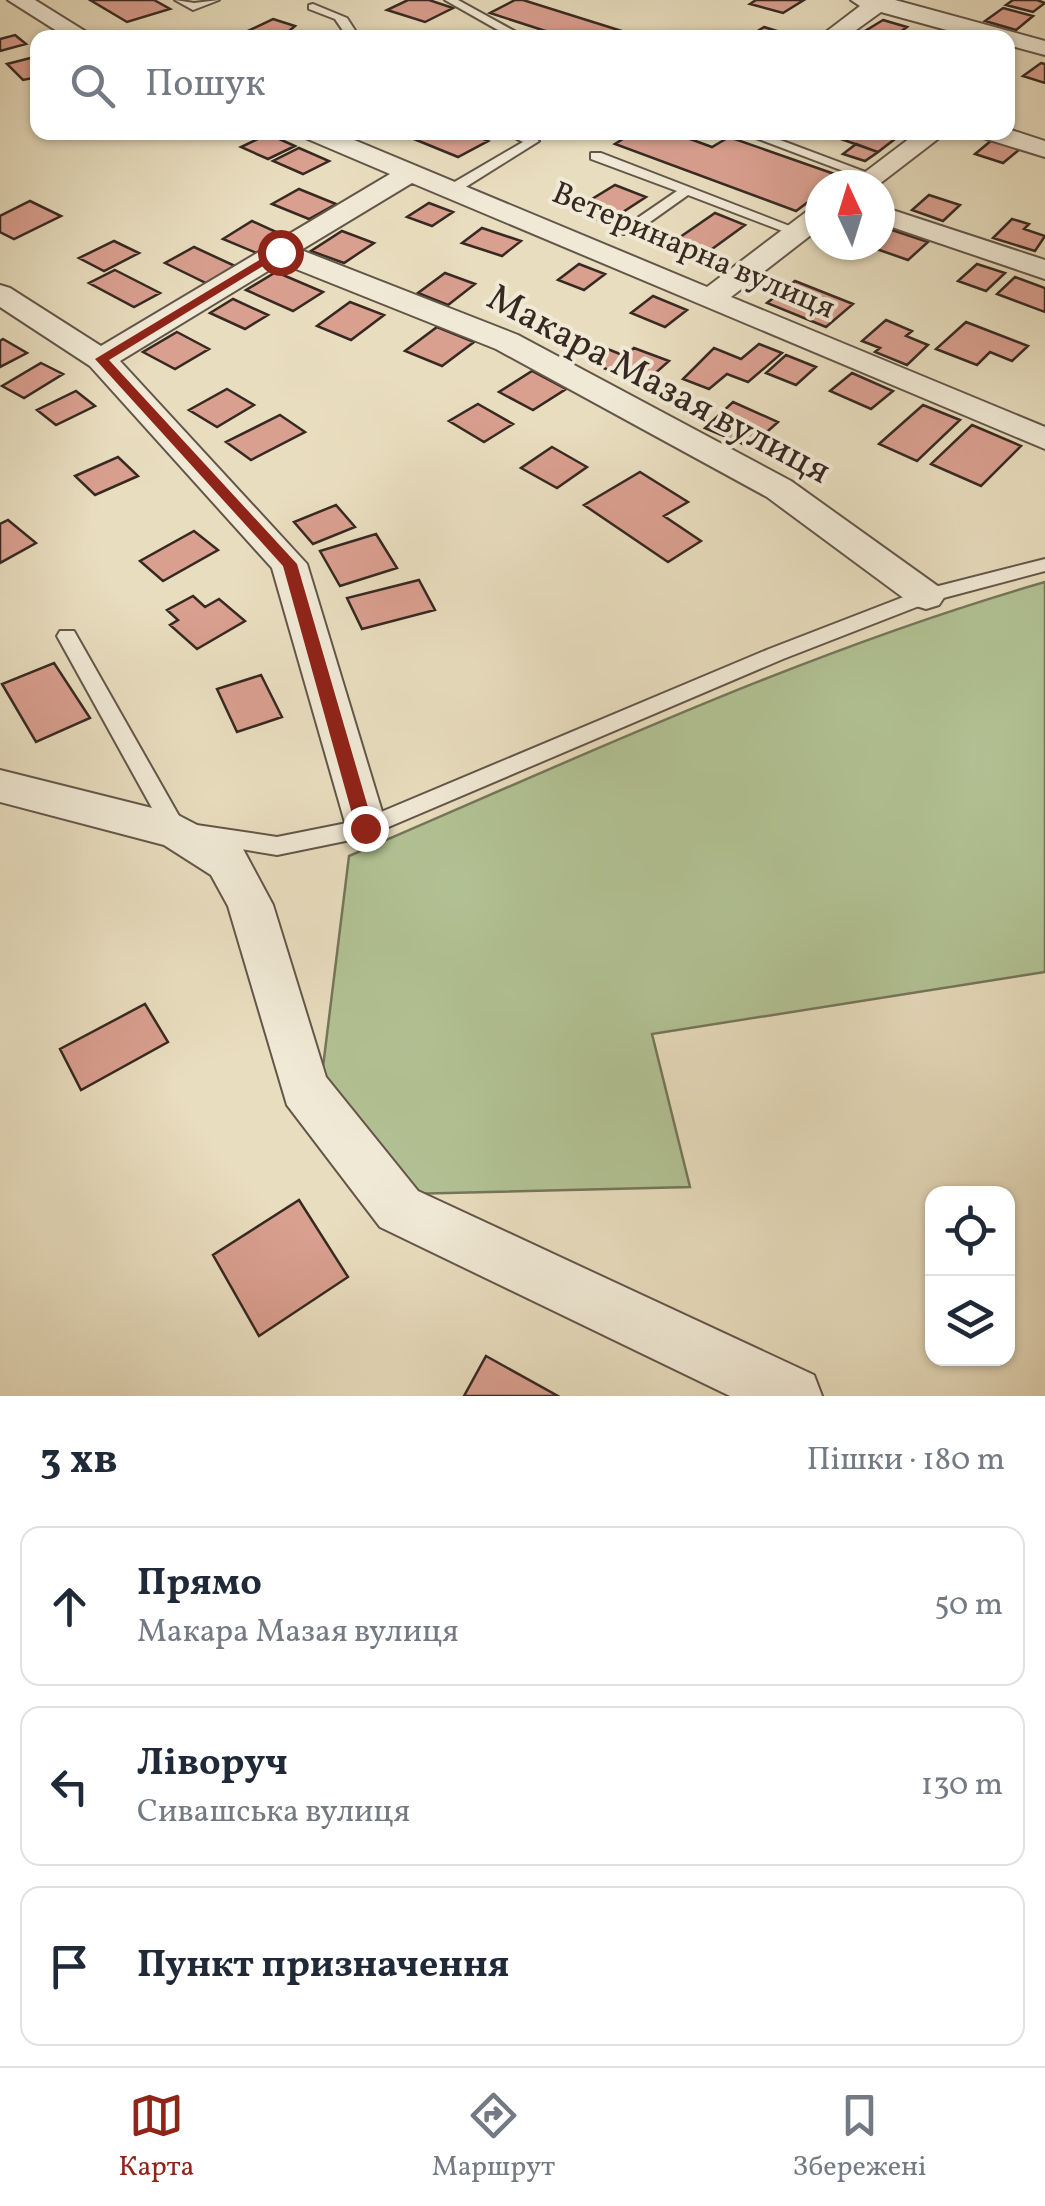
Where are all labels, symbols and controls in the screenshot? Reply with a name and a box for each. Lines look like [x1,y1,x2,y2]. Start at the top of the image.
search box [30,30,1015,140]
icon: search [65,58,120,113]
text: Пошук [145,59,265,112]
north arrow [805,170,895,260]
street label: Ветеринарна вулиця [545,172,841,332]
route start [258,230,304,276]
street label: Макара Мазая вулиця [477,273,839,499]
route end [343,806,389,852]
map controls [925,1186,1015,1366]
button: locate [925,1186,1015,1276]
button: layers [925,1276,1015,1366]
text: 3 хв [40,1432,118,1491]
text: Пішки · 180 m [807,1439,1005,1483]
text: Прямо [137,1558,262,1611]
icon: ahead [42,1579,97,1634]
text: 50 m [934,1584,1003,1628]
text: Макара Мазая вулиця [137,1611,459,1655]
text: Ліворуч [137,1738,288,1791]
icon: left [42,1759,97,1814]
text: 130 m [921,1764,1003,1808]
text: Сивашська вулиця [137,1791,410,1835]
icon: arrive [42,1939,97,1994]
text: Пункт призначення [137,1940,509,1993]
tab: Карта [119,2088,195,2187]
tab: Маршрут [432,2088,555,2187]
tab: Збережені [792,2088,926,2187]

